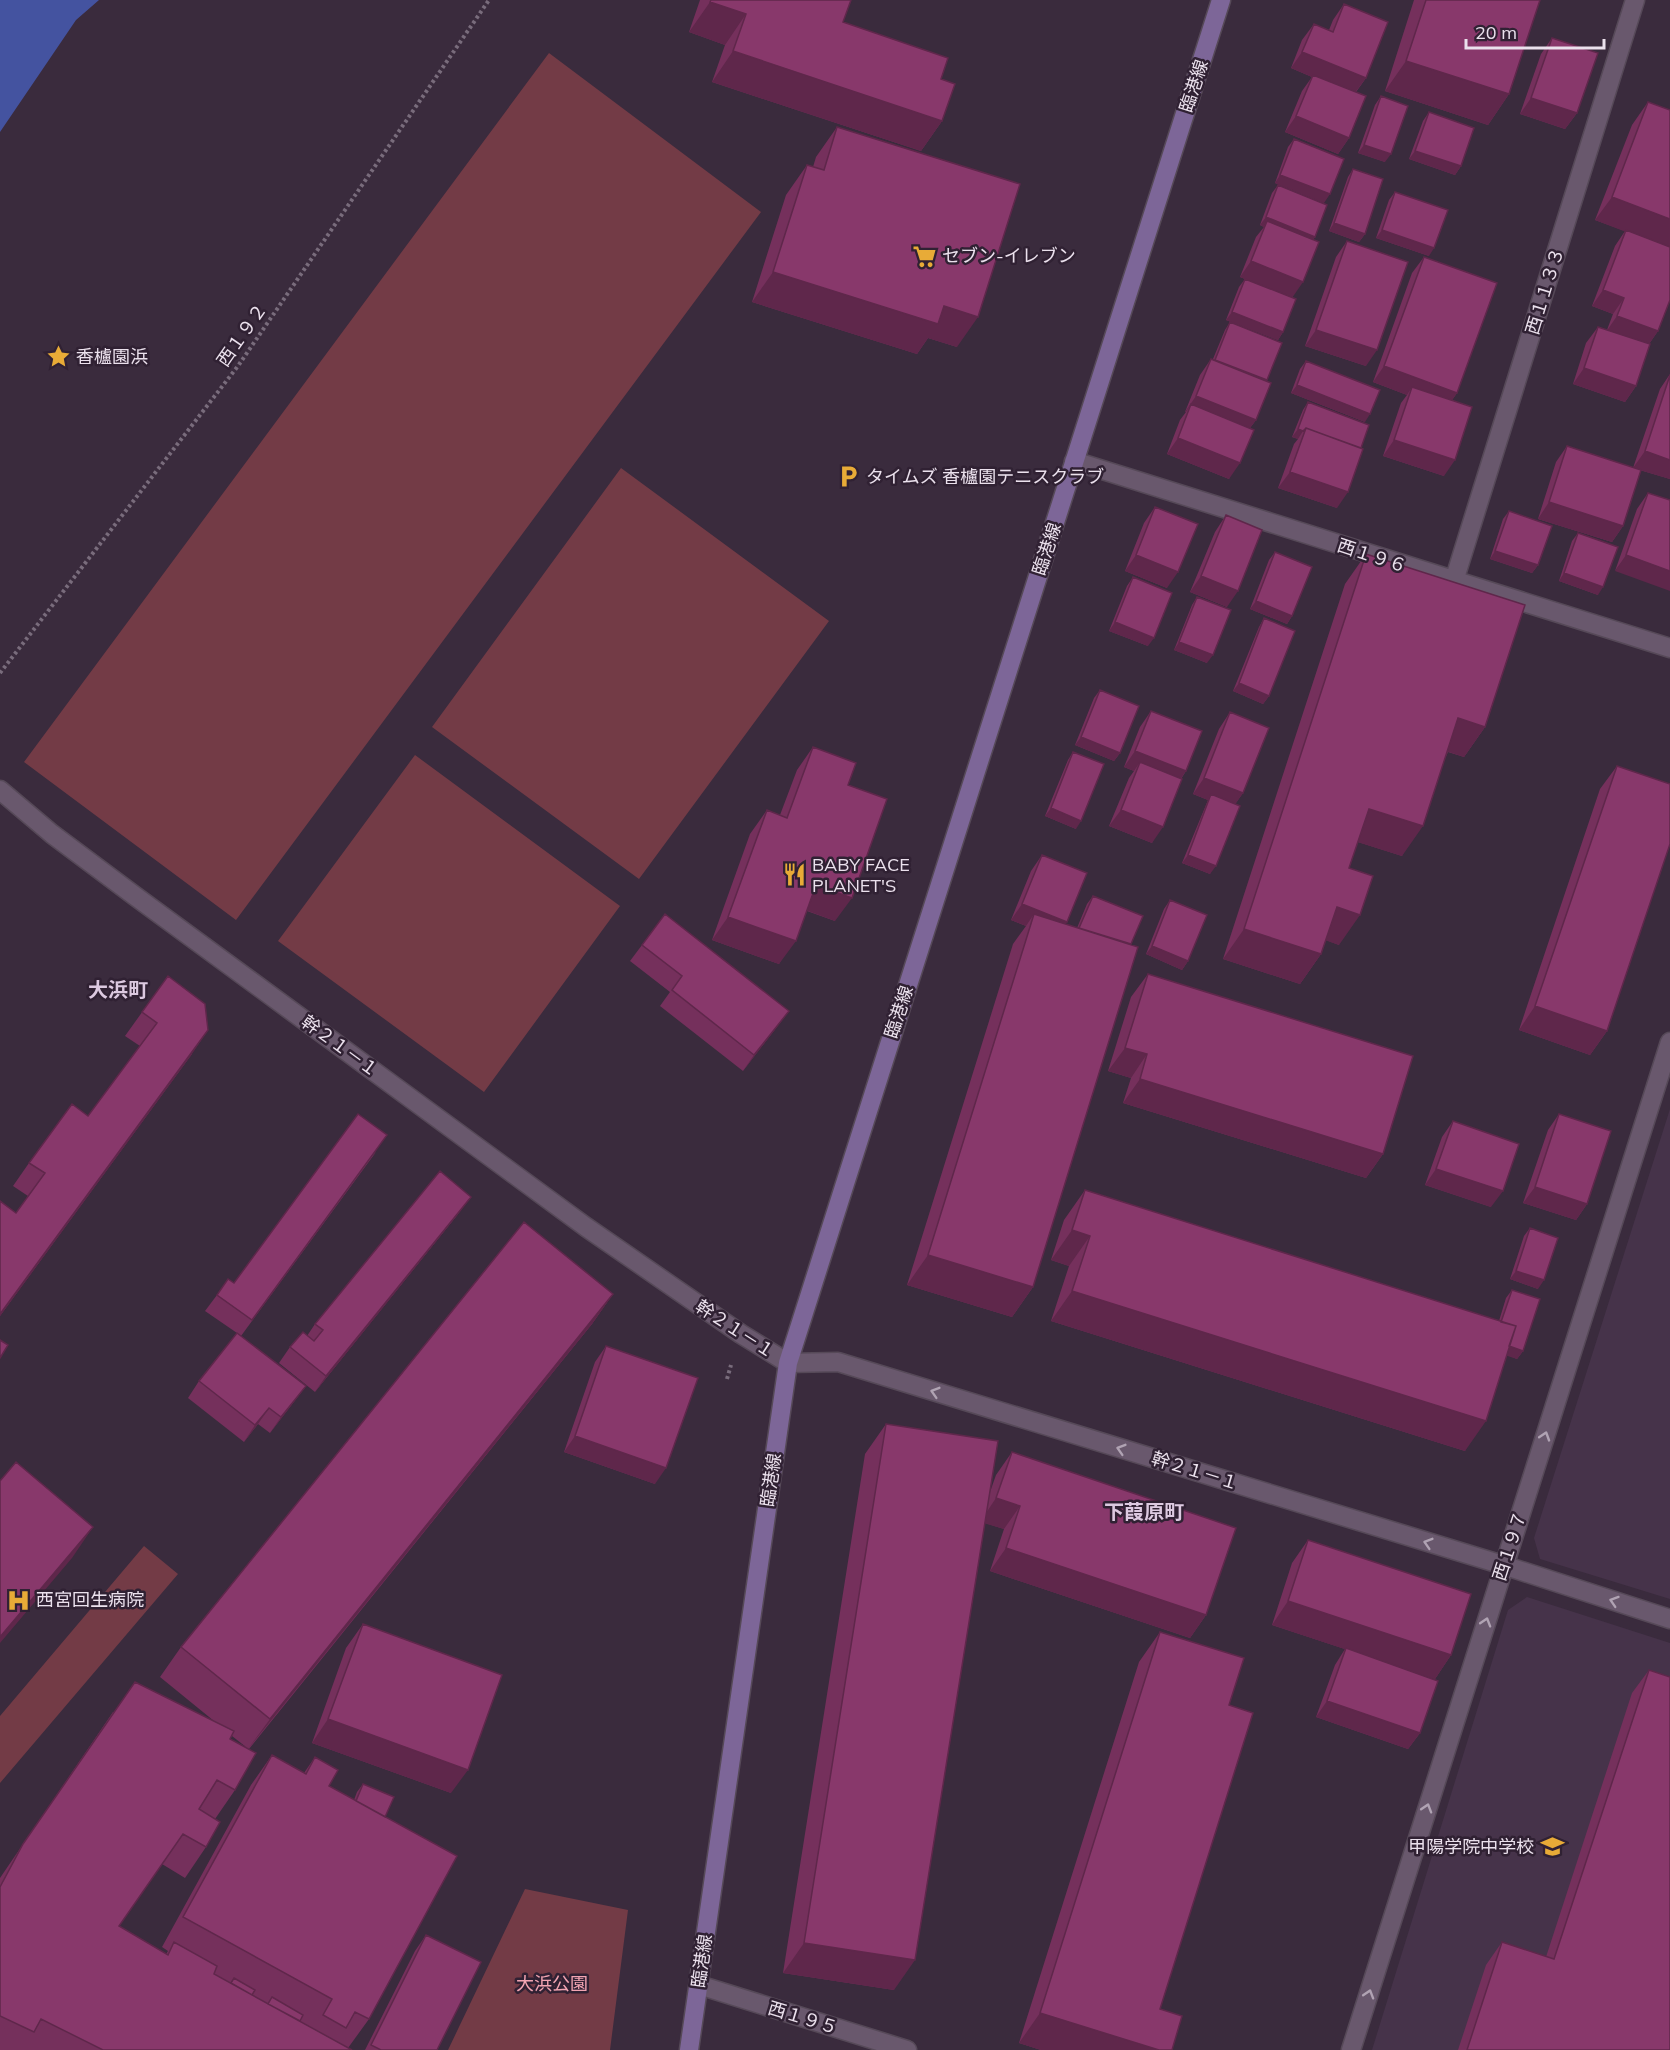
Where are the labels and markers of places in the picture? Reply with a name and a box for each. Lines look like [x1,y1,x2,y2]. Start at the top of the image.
supermarket icon: セブン-イレブン [911,243,937,269]
place label: セブン-イレブン [942,244,1076,267]
place icon: 香櫨園浜 [45,344,71,370]
place label: 香櫨園浜 [76,345,148,368]
parking icon: タイムズ 香櫨園テニスクラブ [835,464,861,490]
place label: タイムズ 香櫨園テニスクラブ [866,465,1104,488]
place label: BABY FACE PLANET'S [812,853,910,897]
restaurant icon: BABY FACE PLANET'S [781,862,807,888]
hospital icon: 西宮回生病院 [5,1587,31,1613]
place label: 西宮回生病院 [36,1588,144,1611]
school or university icon: 甲陽学院中学校 [1539,1834,1565,1860]
place label: 甲陽学院中学校 [1408,1835,1534,1858]

